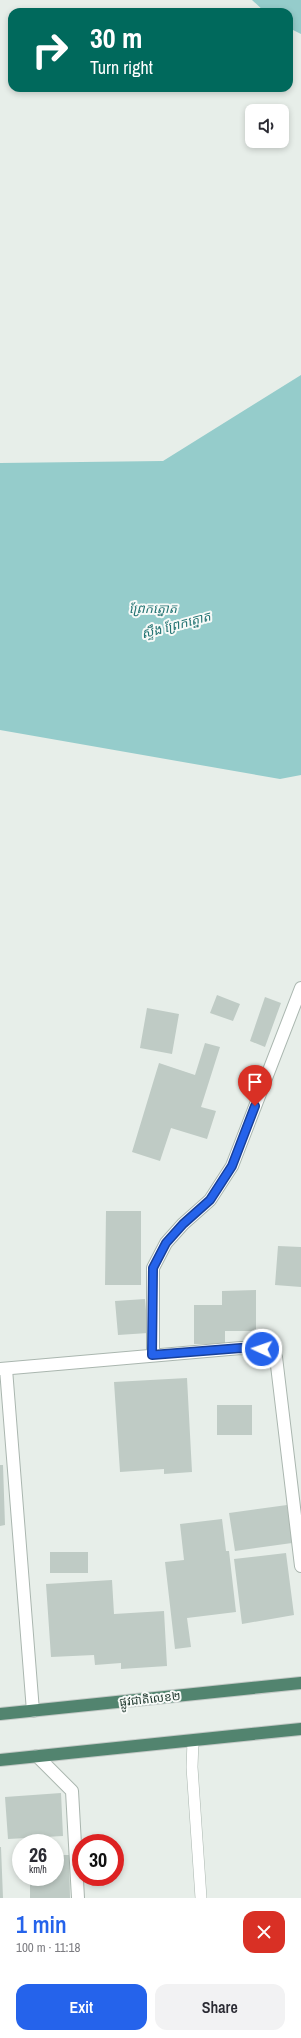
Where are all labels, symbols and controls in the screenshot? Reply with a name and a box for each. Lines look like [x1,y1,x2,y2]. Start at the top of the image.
text: 30 m [90,19,142,57]
icon: right [24,24,76,76]
text: Turn right [90,55,153,80]
map controls [245,104,289,148]
button: sound [245,104,289,148]
water label: ព្រែកត្នោត [129,600,178,617]
water label: ស្ទឹង ព្រែកត្នោត [139,607,213,643]
pin [238,1065,272,1106]
icon: arrive [244,1071,266,1093]
position arrow [241,1328,283,1370]
street label: ផ្លូវជាតិលេខ២ [119,1688,182,1713]
speed limit sign: 30 [72,1834,124,1886]
text: 26 [29,1841,47,1868]
text: km/h [29,1863,47,1876]
text: 1 min [16,1908,67,1940]
button: close [243,1911,285,1953]
text: 100 m · 11:18 [16,1939,80,1956]
button: Exit [16,1984,147,2030]
button: Share [155,1984,285,2030]

